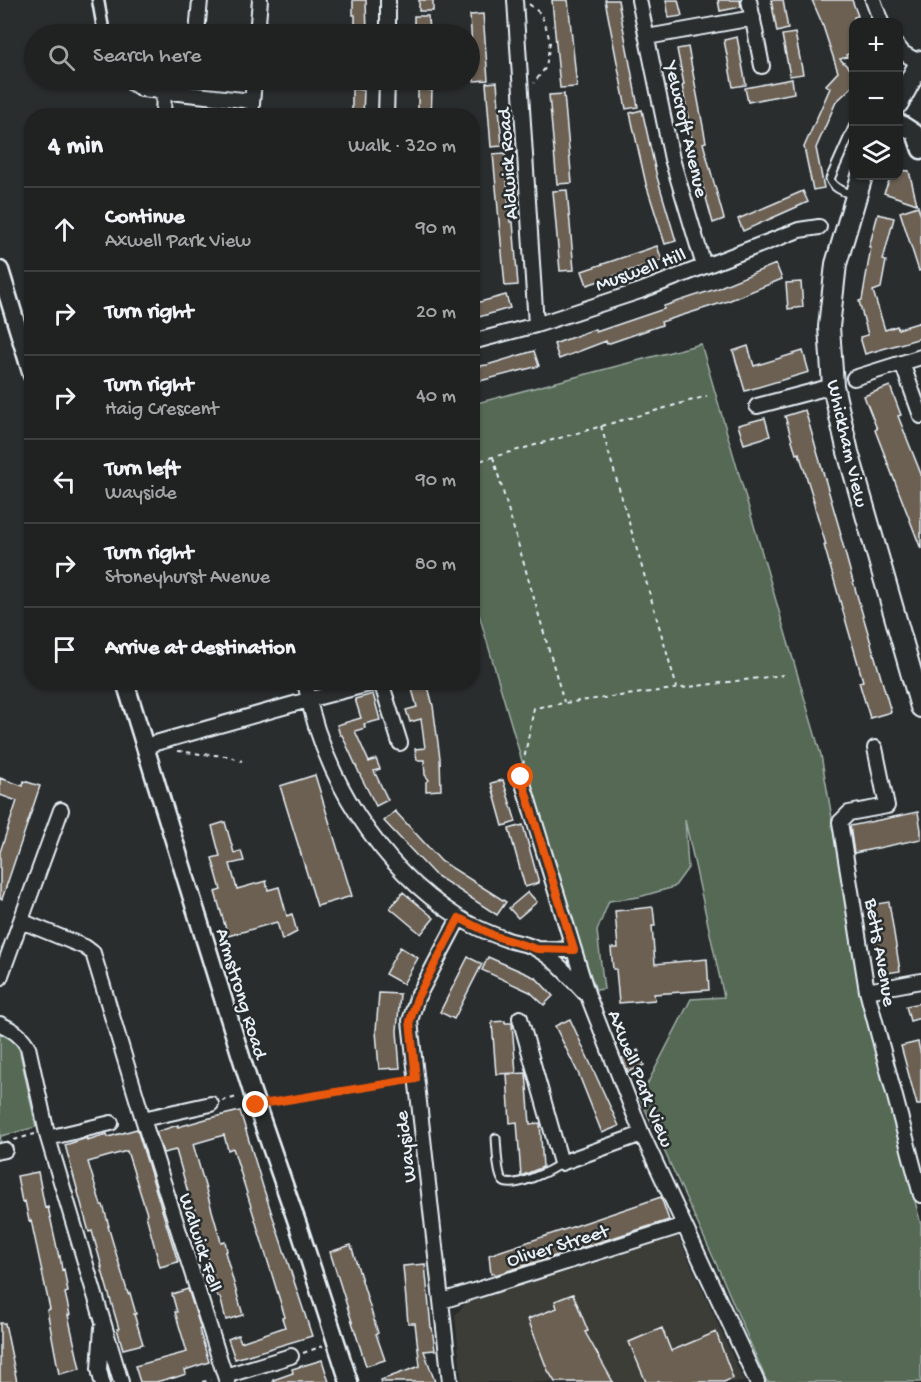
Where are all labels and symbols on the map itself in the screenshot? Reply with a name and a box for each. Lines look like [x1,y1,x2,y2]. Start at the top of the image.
street label: Yewcroft Avenue [657,58,712,201]
street label: Aldwick Road [494,105,525,220]
street label: Muswell Hill [593,244,690,298]
street label: Whickham View [820,378,872,510]
route start [507,763,533,789]
street label: Betts Avenue [858,896,899,1009]
street label: Armstrong Road [209,926,271,1064]
street label: Axwell Park View [601,1007,677,1152]
route end [242,1091,268,1117]
street label: Wayside [392,1109,423,1184]
street label: Walwick Fell [172,1191,225,1295]
street label: Oliver Street [504,1220,613,1274]

